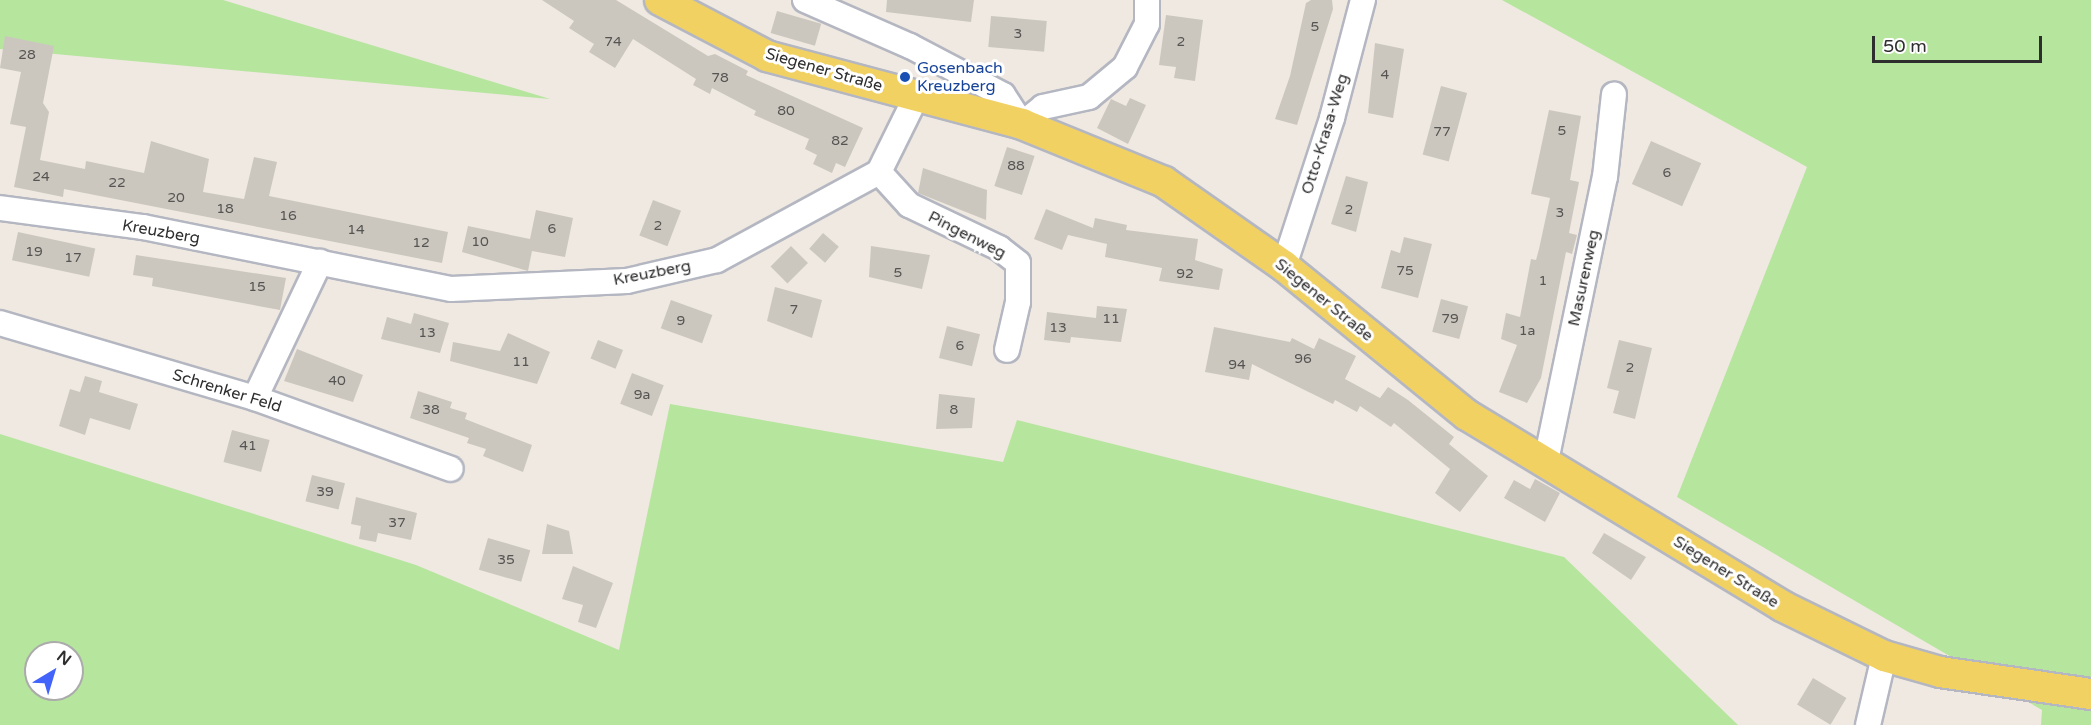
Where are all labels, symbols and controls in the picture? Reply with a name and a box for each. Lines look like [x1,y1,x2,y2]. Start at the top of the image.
house number: 5 [1311,19,1319,35]
scale bar [1875,24,2044,62]
house number: 3 [1014,26,1022,42]
house number: 74 [604,34,622,50]
house number: 2 [1177,34,1185,50]
text: 50 m [1883,35,1927,57]
street label: Siegener Straße [763,44,885,96]
house number: 28 [18,47,36,63]
place label: Gosenbach Kreuzberg [917,58,1003,96]
house number: 4 [1381,67,1389,83]
house number: 78 [711,70,729,86]
marker: Gosenbach Kreuzberg [898,70,912,84]
street label: Otto-Krasa-Weg [1298,71,1352,197]
house number: 80 [777,103,795,119]
house number: 5 [1558,123,1566,139]
house number: 77 [1433,124,1451,140]
house number: 82 [831,133,849,149]
house number: 88 [1007,158,1025,174]
house number: 6 [1663,165,1671,181]
house number: 24 [32,169,50,185]
house number: 22 [108,175,126,191]
house number: 20 [167,190,185,206]
house number: 18 [216,201,234,217]
house number: 2 [1345,202,1353,218]
house number: 3 [1556,205,1564,221]
street label: Pingenweg [925,207,1009,263]
house number: 16 [279,208,297,224]
street label: Kreuzberg [121,216,201,248]
house number: 2 [654,218,662,234]
house number: 6 [548,221,556,237]
house number: 14 [347,222,365,238]
street label: Masurenweg [1564,228,1604,328]
house number: 10 [471,234,489,250]
house number: 12 [412,235,430,251]
house number: 19 [25,244,43,260]
house number: 17 [64,250,82,266]
street label: Siegener Straße [1271,255,1377,345]
street label: Kreuzberg [612,256,692,290]
house number: 75 [1396,263,1414,279]
house number: 5 [894,265,902,281]
house number: 92 [1176,266,1194,282]
house number: 1 [1539,273,1547,289]
house number: 15 [248,279,266,295]
house number: 7 [790,302,798,318]
house number: 11 [1102,311,1120,327]
house number: 79 [1441,311,1459,327]
house number: 9 [677,313,685,329]
house number: 13 [1049,320,1067,336]
house number: 1a [1519,323,1535,339]
house number: 13 [418,325,436,341]
house number: 6 [956,338,964,354]
house number: 96 [1294,351,1312,367]
house number: 11 [512,354,530,370]
house number: 94 [1228,357,1246,373]
house number: 2 [1626,360,1634,376]
street label: Schrenker Feld [170,365,284,417]
house number: 40 [328,373,346,389]
house number: 9a [634,387,650,403]
house number: 38 [422,402,440,418]
house number: 8 [950,402,958,418]
house number: 41 [239,438,257,454]
house number: 39 [316,484,334,500]
house number: 37 [388,515,406,531]
street label: Siegener Straße [1670,532,1782,612]
house number: 35 [497,552,515,568]
north arrow [24,641,84,701]
text: N [53,647,75,670]

